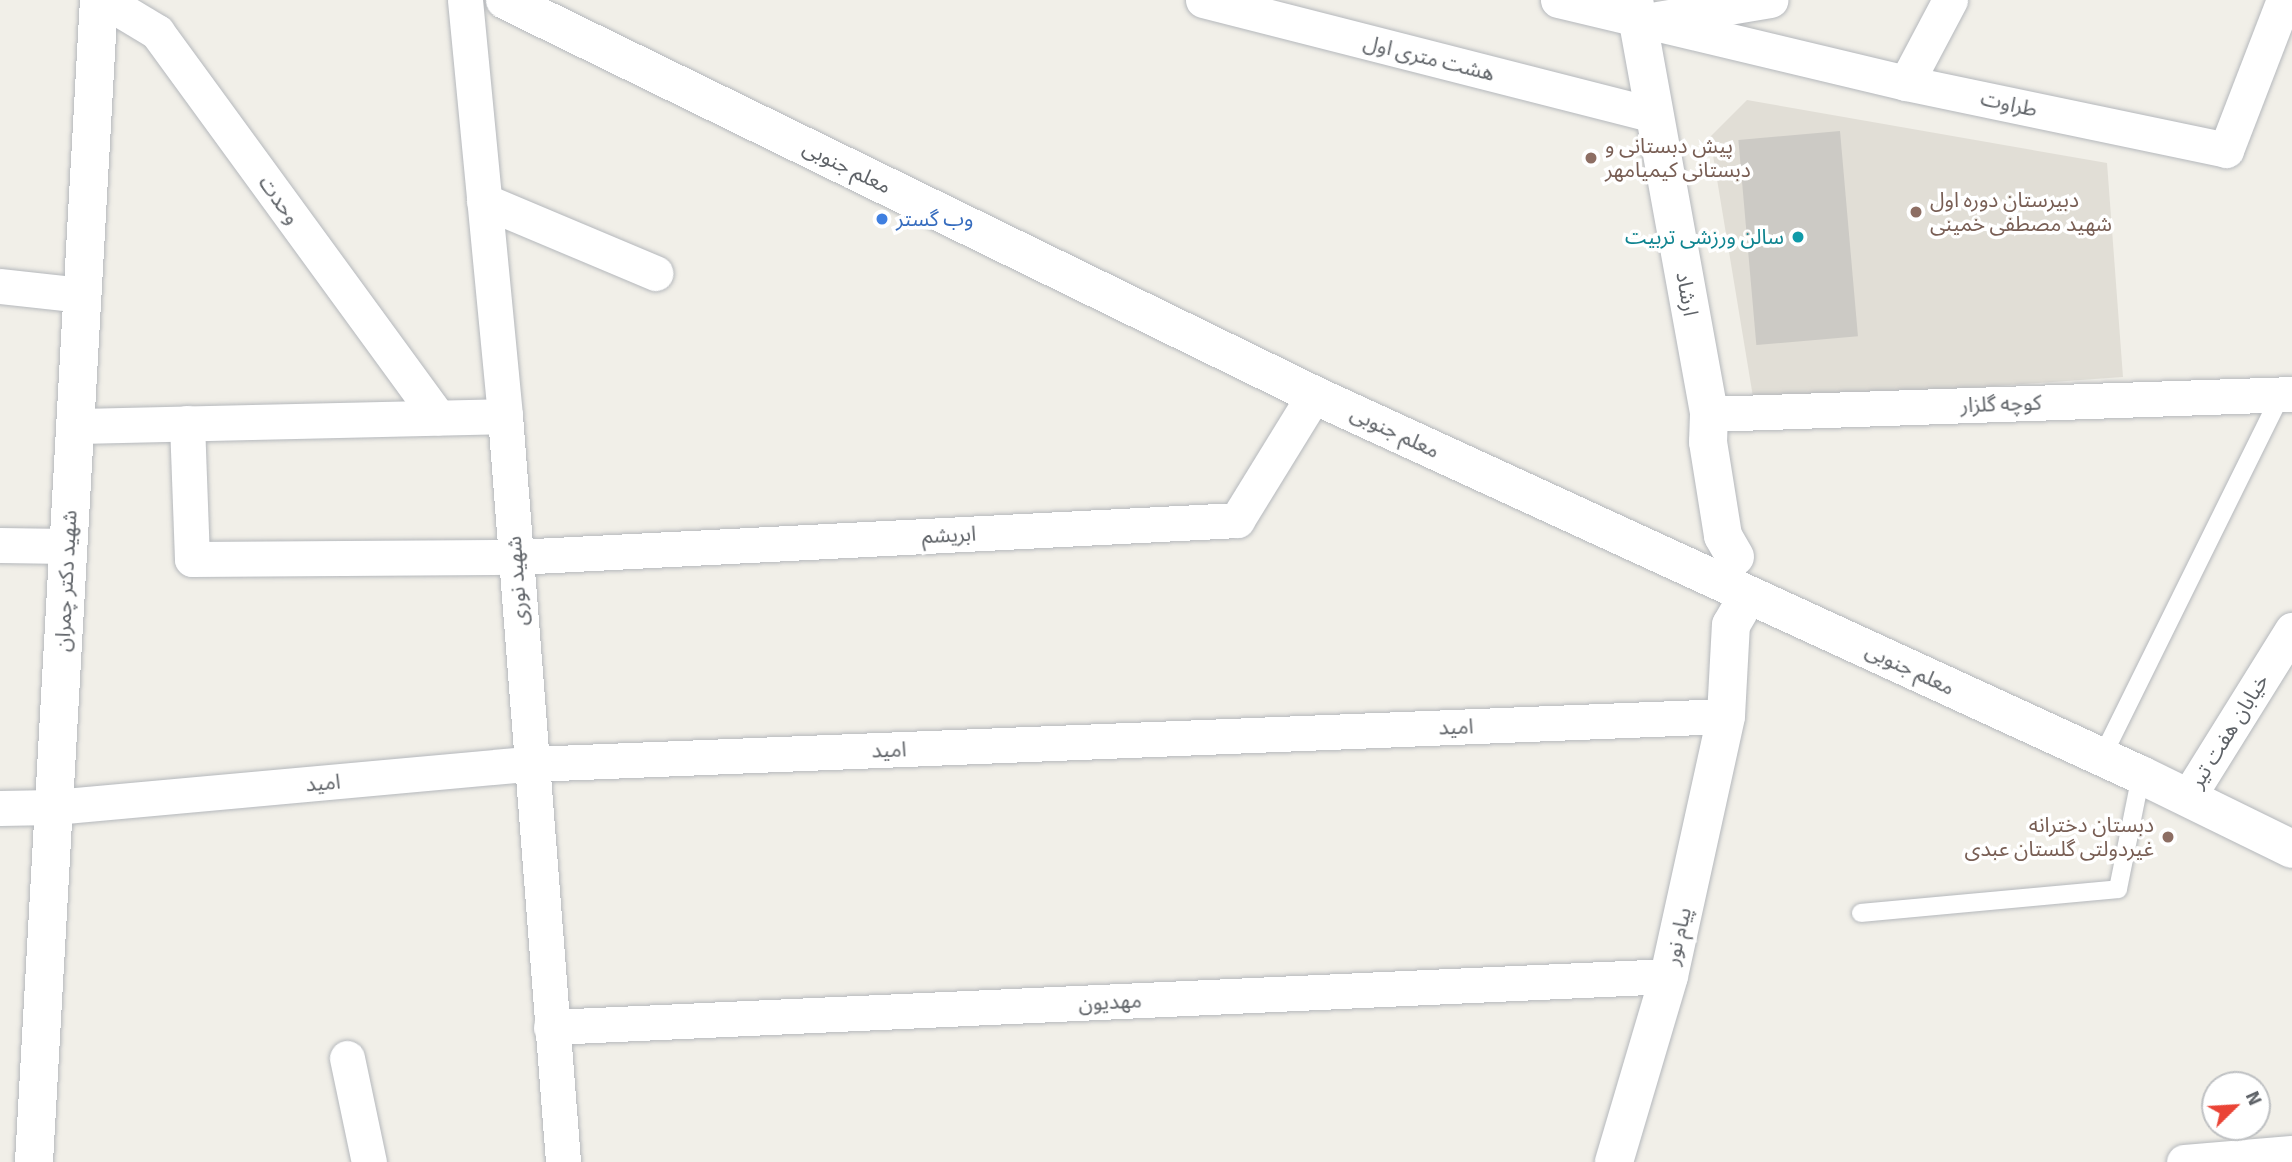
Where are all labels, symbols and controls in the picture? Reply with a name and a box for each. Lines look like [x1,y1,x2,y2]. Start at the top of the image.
street label: هشت متری اول [1361,30,1497,86]
street label: طراوت [1978,86,2040,122]
place label: پیش دبستانی و دبستانی کیمیامهر [1605,133,1751,183]
street label: معلم جنوبی [799,135,895,199]
marker: پیش دبستانی و دبستانی کیمیامهر [1583,150,1599,166]
street label: وحدت [253,171,305,229]
place label: دبیرستان دوره اول شهید مصطفی خمینی [1930,187,2112,237]
marker: دبیرستان دوره اول شهید مصطفی خمینی [1908,204,1924,220]
place label: وب گستر [896,206,974,232]
marker: وب گستر [874,211,890,227]
place label: سالن ورزشی تربیت [1625,224,1784,250]
marker: سالن ورزشی تربیت [1790,229,1806,245]
street label: ارشاد [1671,270,1703,318]
street label: کوچه گلزار [1960,390,2042,418]
street label: معلم جنوبی [1346,400,1444,464]
street label: شهید دکتر چمران [50,510,82,652]
street label: ابریشم [921,521,977,549]
street label: شهید نوری [501,535,533,627]
street label: معلم جنوبی [1861,637,1959,701]
street label: خیابان هفت تیر [2184,669,2274,793]
street label: امید [1438,714,1474,740]
street label: امید [871,737,907,763]
street label: امید [304,769,342,797]
place label: دبستان دخترانه غیردولتی گلستان عبدی [1964,812,2154,862]
marker: دبستان دخترانه غیردولتی گلستان عبدی [2160,829,2176,845]
street label: پیام نور [1659,905,1697,967]
street label: مهدیون [1078,988,1142,1016]
north arrow [2201,1071,2271,1141]
text: N [2240,1087,2267,1109]

